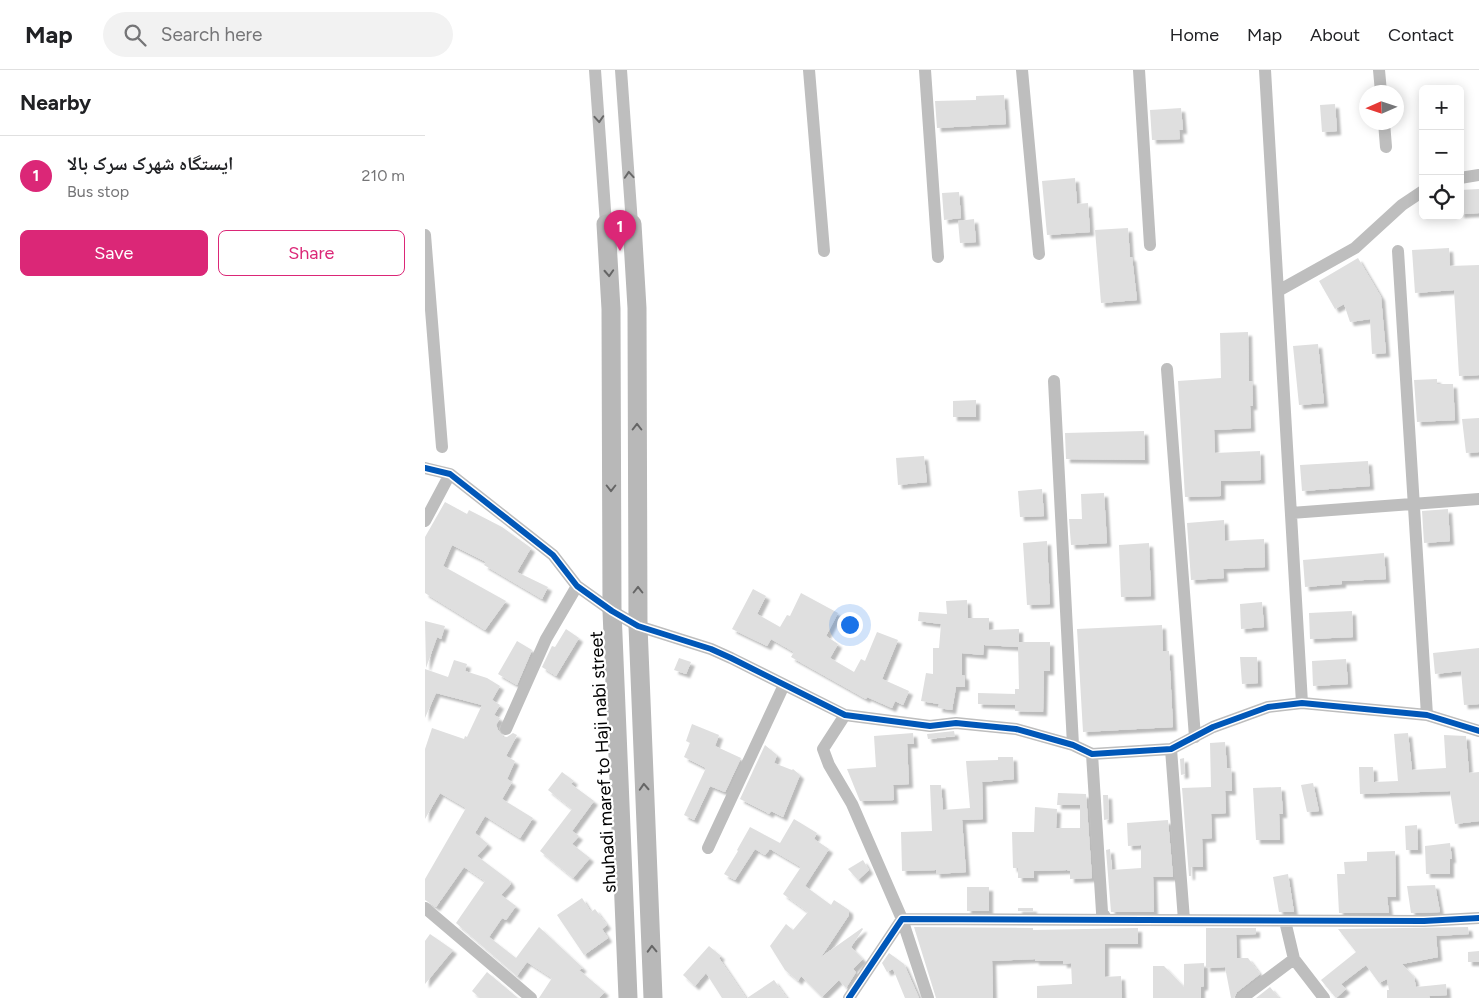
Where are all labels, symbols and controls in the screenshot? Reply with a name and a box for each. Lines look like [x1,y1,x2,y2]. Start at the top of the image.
search box [103,12,453,57]
text: Map [25,20,73,49]
icon: search [121,21,149,49]
text: Search here [161,23,262,46]
text: Home [1170,24,1219,46]
text: Map [1247,24,1282,46]
text: About [1310,24,1360,46]
text: Contact [1388,24,1454,46]
north arrow [1359,85,1404,130]
map controls [1419,85,1464,220]
button: + [1419,85,1464,130]
text: Nearby [20,90,91,115]
one-way arrow [593,115,604,123]
button: − [1419,130,1464,175]
text: ایستگاه شهرک سرک بالا [67,152,233,175]
text: 1 [33,166,39,185]
text: 210 m [362,166,405,185]
one-way arrow [623,171,634,179]
button: locate [1419,175,1464,220]
text: Bus stop [67,182,129,201]
pin: 1 [604,210,636,251]
button: Save [20,230,208,276]
button: Share [218,230,405,276]
one-way arrow [603,269,614,277]
one-way arrow [632,423,642,430]
one-way arrow [606,484,616,492]
one-way arrow [633,585,643,593]
your location [837,612,863,638]
street label: shuhadi maref to Haji nabi street [585,630,621,894]
one-way arrow [639,783,650,791]
one-way arrow [647,945,658,953]

